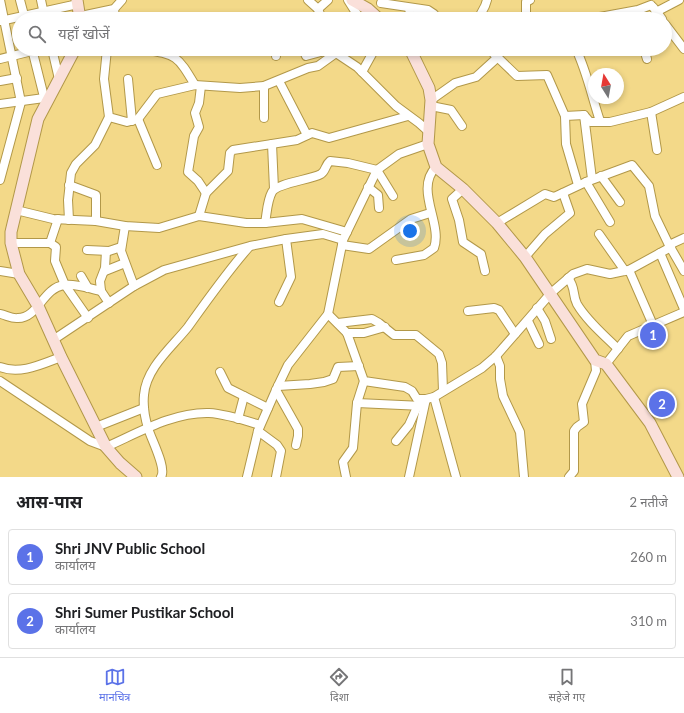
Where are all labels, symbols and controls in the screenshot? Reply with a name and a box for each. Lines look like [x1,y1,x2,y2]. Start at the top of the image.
search box [12,12,672,56]
icon: search [26,23,48,45]
text: यहाँ खोजें [58,24,110,42]
north arrow [588,68,624,104]
your location [400,221,420,241]
pin: 1 [640,320,666,350]
pin: 2 [649,389,675,419]
text: आस-पास [16,491,82,512]
text: 2 नतीजे [629,494,668,510]
text: Shri JNV Public School [55,539,205,557]
text: 1 [26,549,34,565]
text: 260 m [630,549,667,565]
text: कार्यालय [55,557,96,573]
text: Shri Sumer Pustikar School [55,603,234,621]
text: 2 [26,613,34,629]
text: 310 m [630,613,667,629]
text: कार्यालय [55,621,96,637]
tab: मानचित्र [99,666,130,705]
tab: दिशा [328,666,350,705]
tab: सहेजे गए [548,666,585,705]

